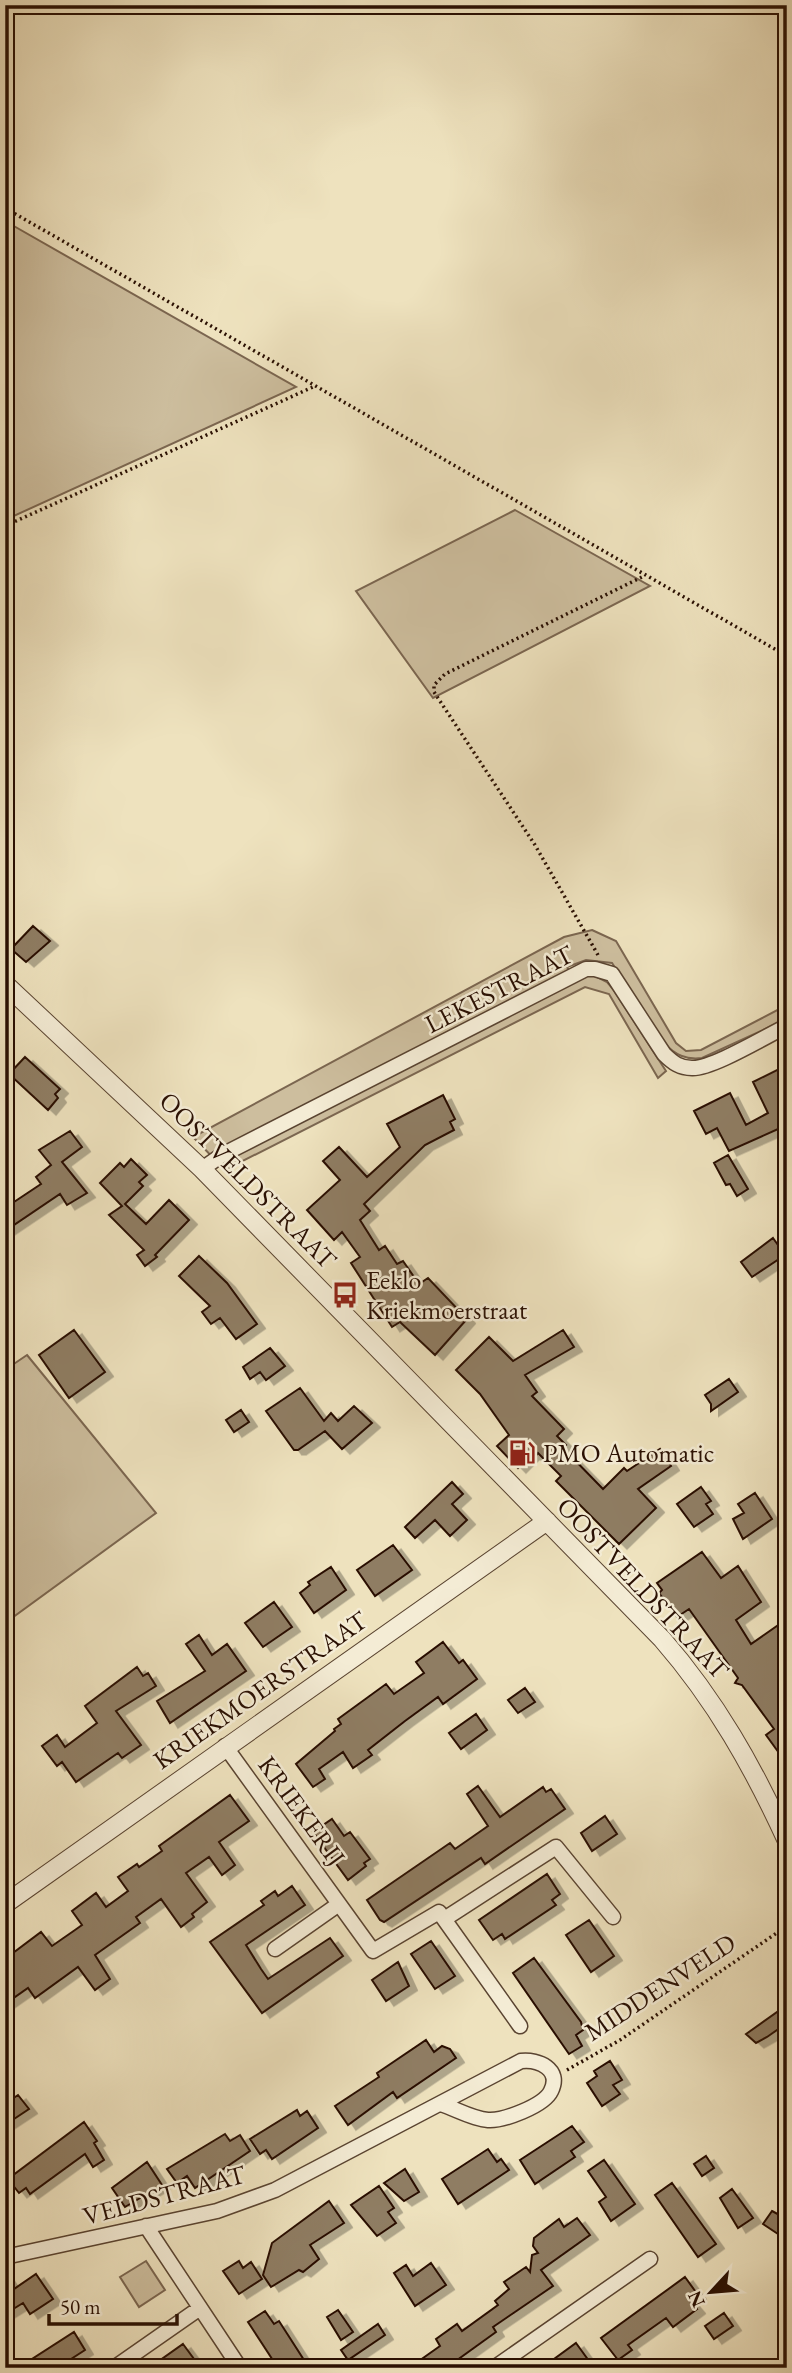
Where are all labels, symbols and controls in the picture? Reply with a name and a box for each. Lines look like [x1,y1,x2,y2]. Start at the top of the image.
street label: LEKESTRAAT [419,937,580,1041]
street label: OOSTVELDSTRAAT [152,1084,344,1276]
place label: Eeklo Kriekmoerstraat [366,1263,527,1327]
bus stop icon: Eeklo Kriekmoerstraat [330,1280,360,1310]
place label: PMO Automatic [543,1436,714,1470]
fuel station icon: PMO Automatic [507,1438,537,1468]
street label: OOSTVELDSTRAAT [550,1490,737,1687]
street label: KRIEKMOERSTRAAT [146,1603,374,1777]
street label: KRIEKERIJ [251,1749,353,1873]
street label: MIDDENVELD [578,1925,742,2049]
street label: VELDSTRAAT [79,2157,250,2233]
north arrow [676,2258,746,2328]
scale bar [49,2282,177,2326]
text: N [681,2286,711,2312]
text: 50 m [60,2293,101,2320]

